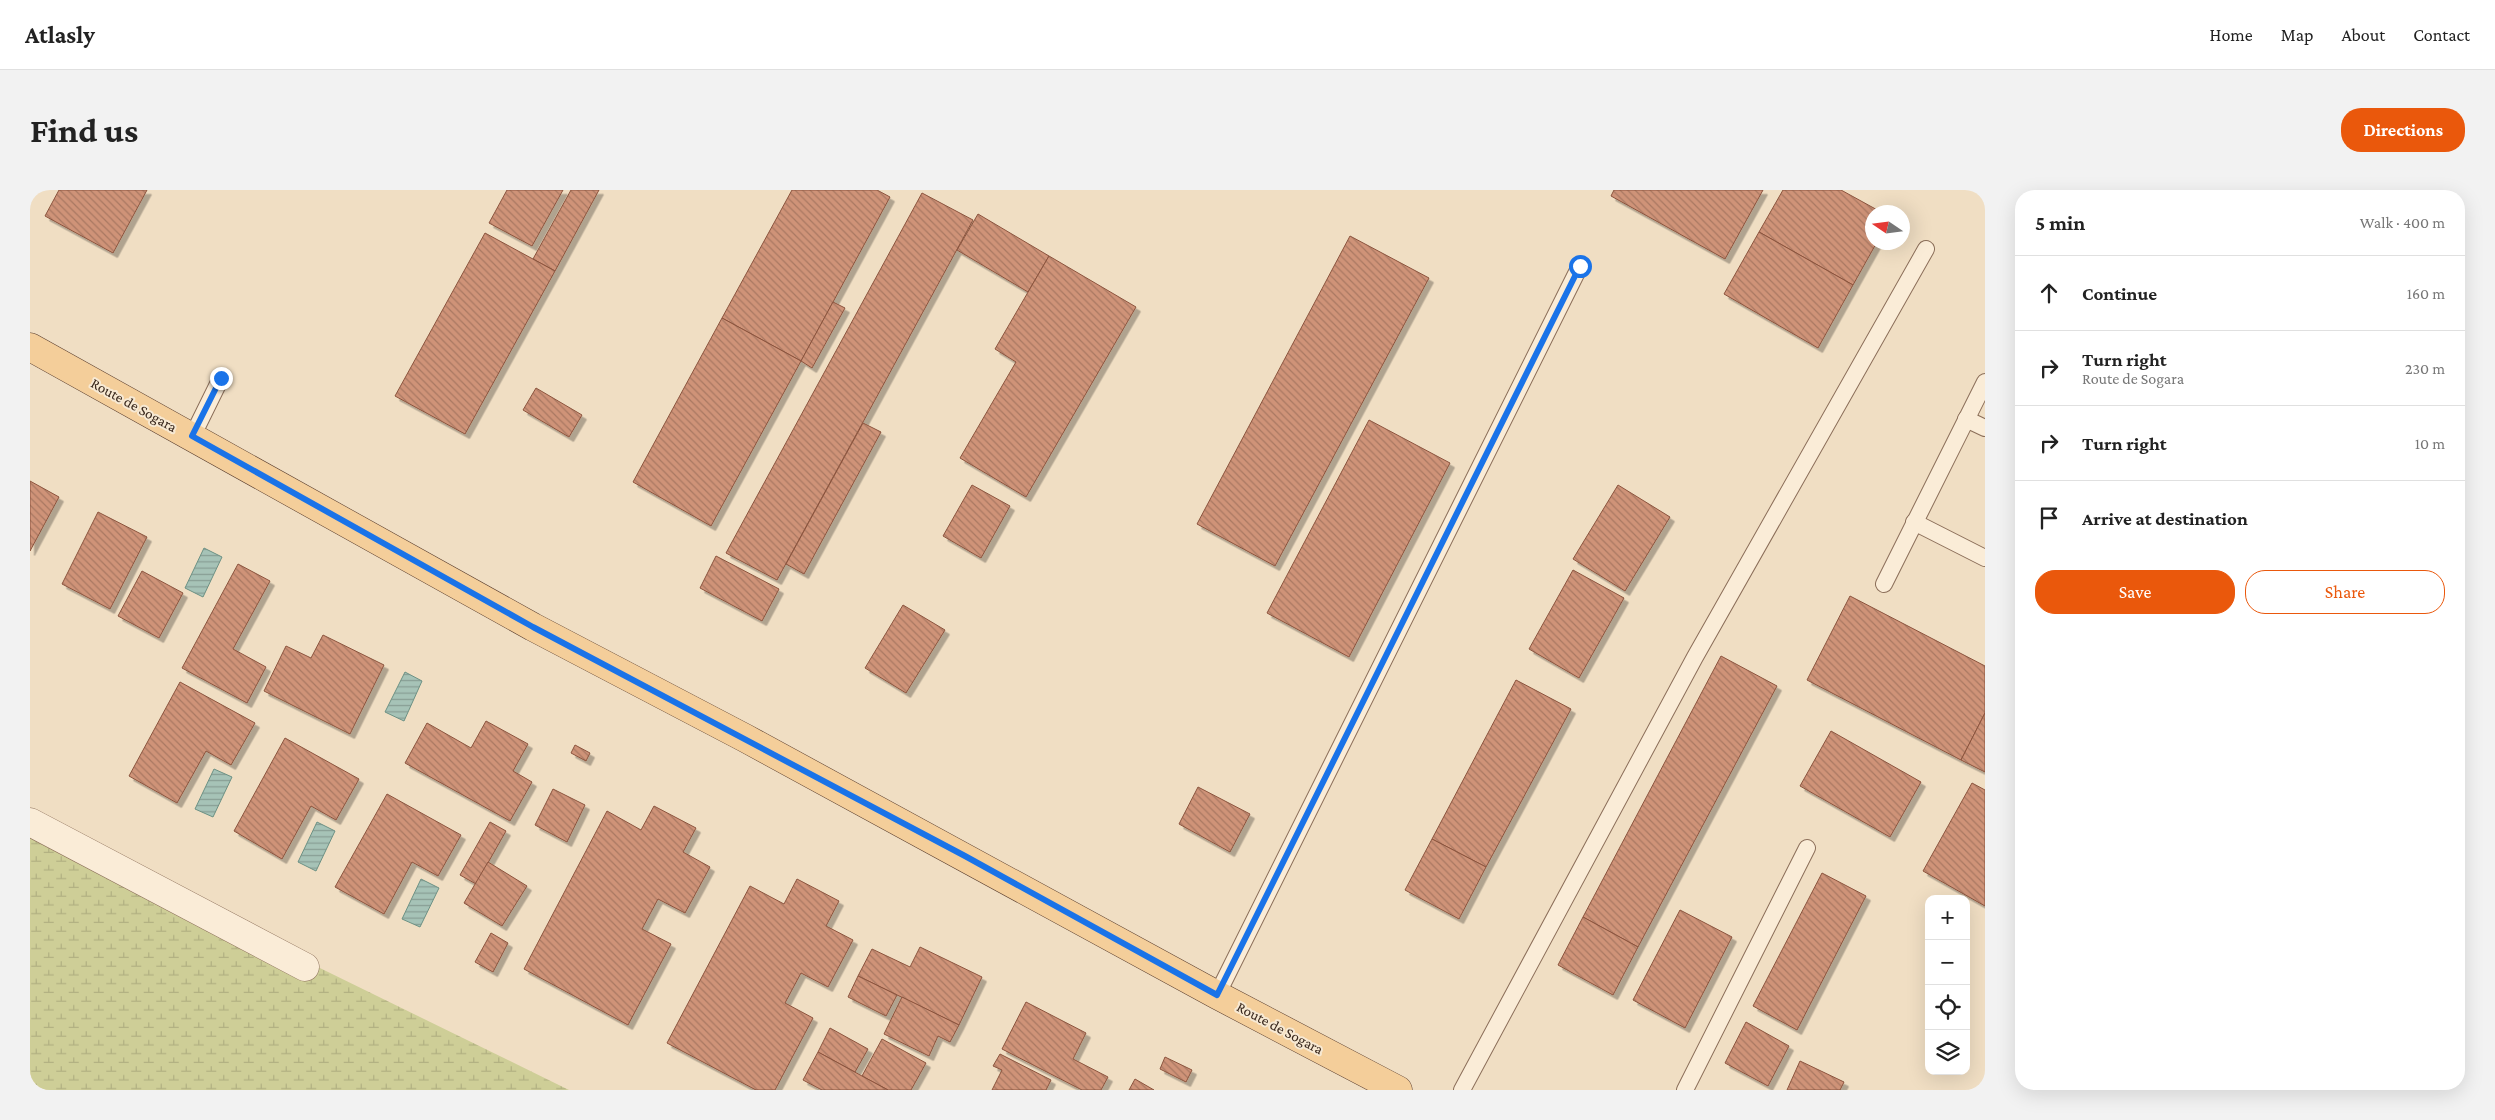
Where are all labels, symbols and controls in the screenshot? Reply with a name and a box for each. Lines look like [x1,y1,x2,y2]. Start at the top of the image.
text: Atlasly [25,21,95,48]
text: Home [2210,25,2253,45]
text: Map [2281,25,2313,45]
text: About [2341,25,2385,45]
text: Contact [2413,25,2470,45]
button: Directions [2341,108,2465,152]
text: Find us [30,111,138,150]
north arrow [1865,205,1910,250]
text: 5 min [2035,211,2085,235]
text: Walk · 400 m [2360,214,2445,231]
route start [1569,255,1592,278]
icon: ahead [2035,279,2063,307]
text: Continue [2082,283,2157,304]
text: 160 m [2407,285,2445,302]
text: Turn right [2082,349,2167,370]
icon: right [2035,354,2063,382]
text: 230 m [2405,360,2445,377]
route end [210,367,233,390]
text: Route de Sogara [2082,370,2184,387]
street label: Route de Sogara [88,375,180,436]
icon: right [2035,429,2063,457]
text: Turn right [2082,433,2167,454]
text: 10 m [2415,435,2445,452]
icon: arrive [2035,504,2063,532]
text: Arrive at destination [2082,508,2248,529]
button: Save [2035,570,2235,614]
button: Share [2245,570,2445,614]
map controls [1925,895,1970,1075]
button: + [1925,895,1970,940]
button: − [1925,940,1970,985]
button: locate [1925,985,1970,1030]
street label: Route de Sogara [1234,998,1326,1058]
button: layers [1925,1030,1970,1075]

